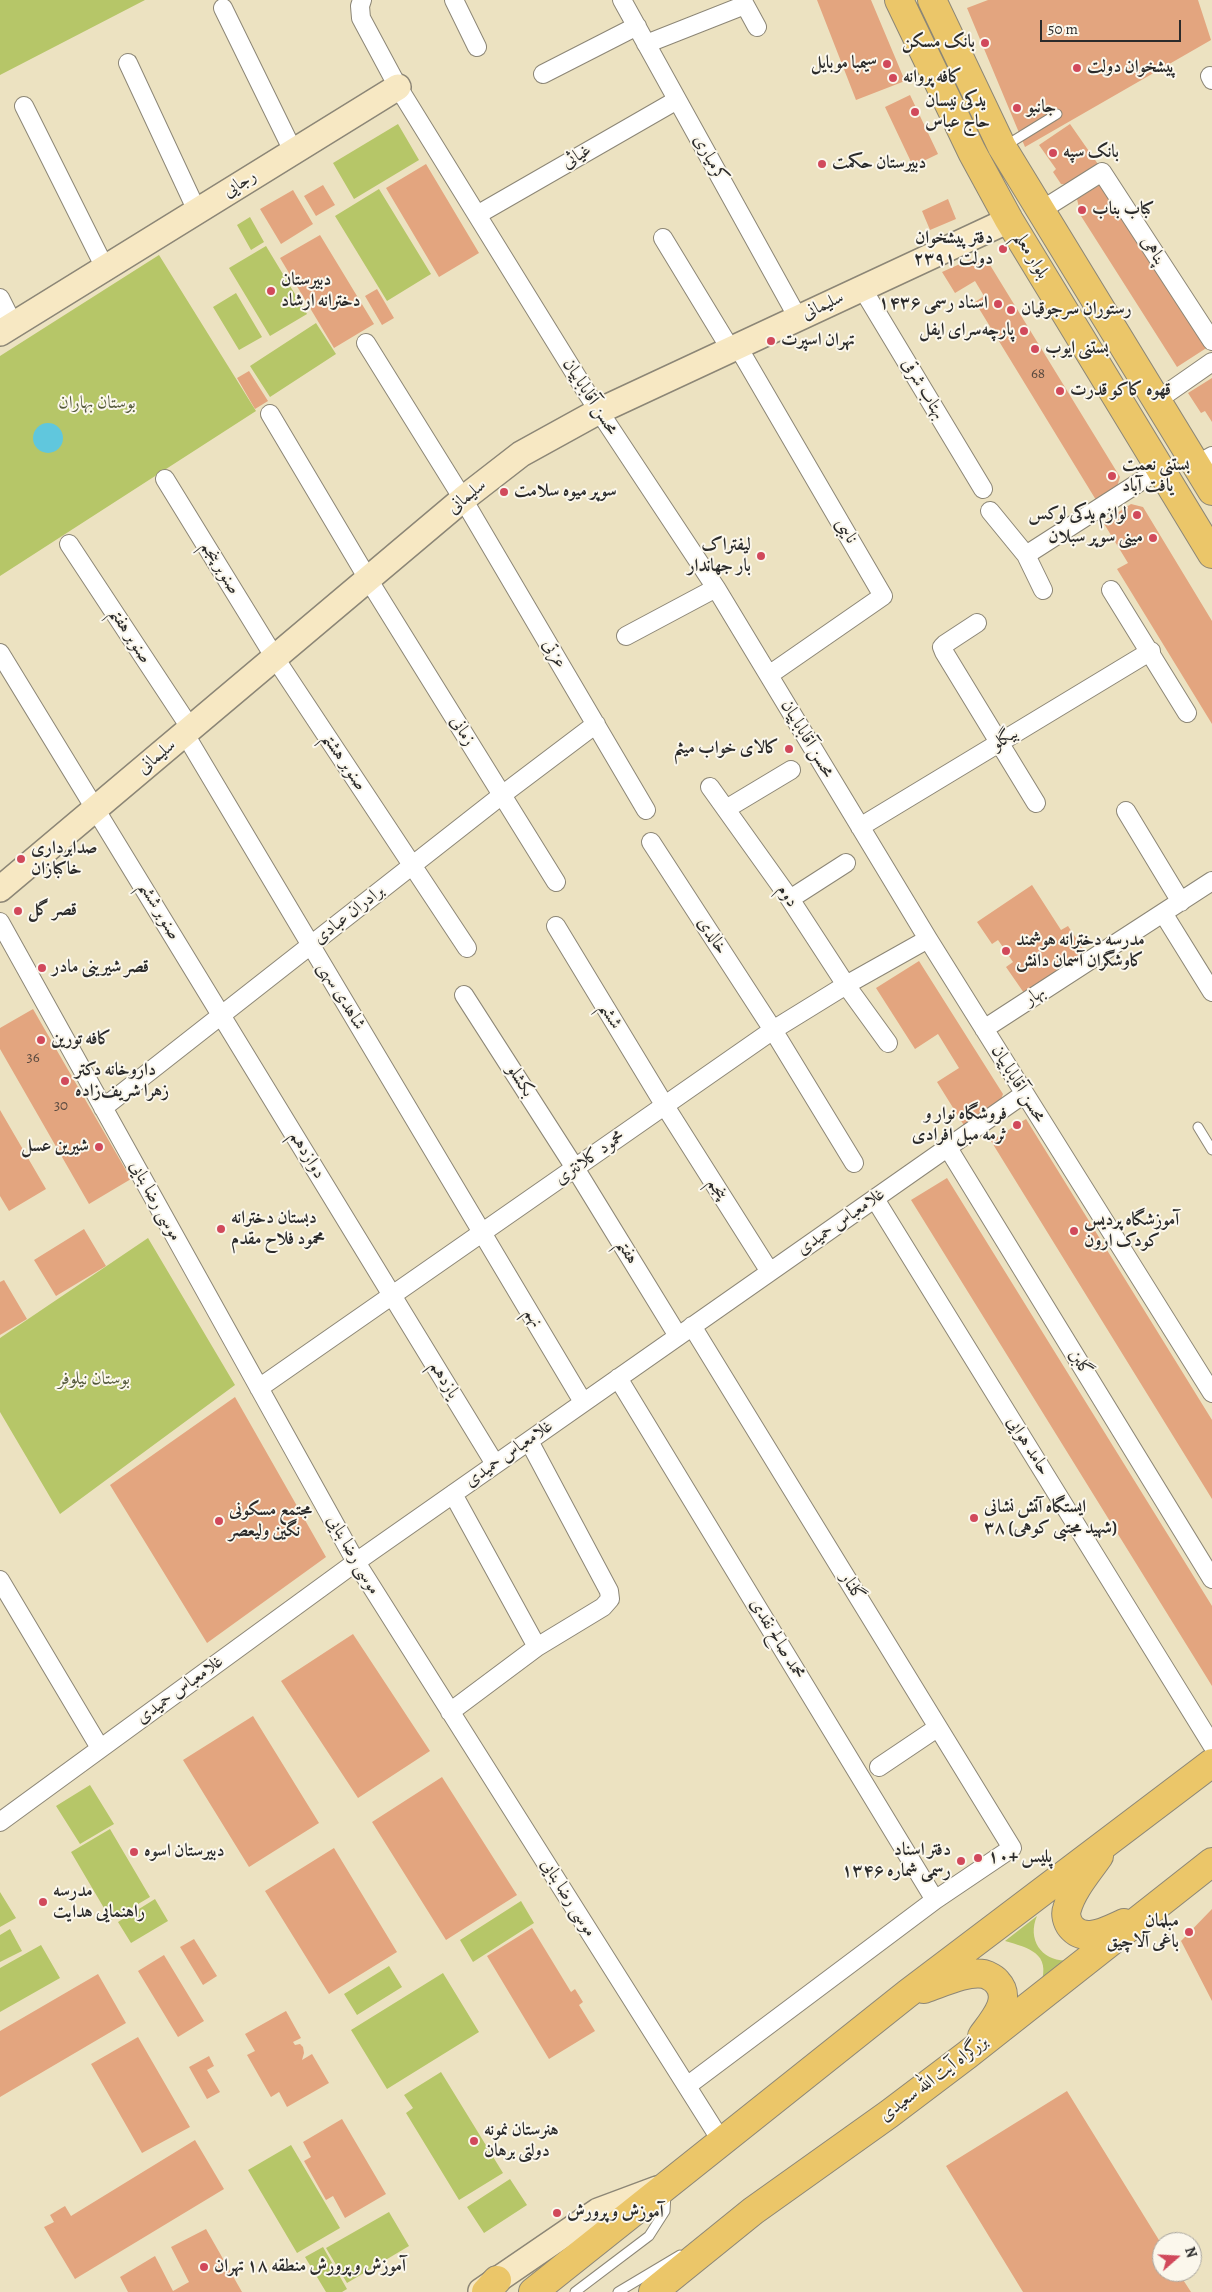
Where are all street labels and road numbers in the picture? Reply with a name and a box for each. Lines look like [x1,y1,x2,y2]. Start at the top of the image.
street label: کرمیاری [688,131,732,187]
street label: غیاثی [558,140,596,174]
street label: رجایی [219,165,261,203]
street label: بلوار معلم [1009,229,1053,283]
street label: پناهی [1136,232,1170,270]
street label: سلیمانی [799,287,847,325]
street label: محسن آقاباباییان [557,355,623,439]
street label: بهتاب شرقی [896,355,950,423]
street label: سلیمانی [443,475,491,519]
street label: نایبی [830,514,862,548]
street label: صنوبر پنجم [195,538,245,598]
street label: صنوبر هفتم [104,604,156,668]
street label: عزتی [537,635,571,673]
street label: محسن آقاباباییان [775,696,839,782]
street label: زمانی [444,712,480,750]
street label: بیگلو [988,723,1022,755]
street label: صنوبر هشتم [317,729,371,795]
street label: سلیمانی [133,735,181,779]
street label: صنوبر ششم [133,878,185,944]
street label: برادران عبادی [309,880,389,950]
street label: دوم [771,880,803,912]
street label: خالدی [692,913,732,959]
street label: شاهدی سهی [312,958,370,1034]
street label: بهار [1020,981,1050,1011]
street label: ششم [594,999,626,1033]
street label: محسن آقاباباییان [986,1041,1050,1127]
street label: بکشلو [502,1061,538,1101]
street label: محمود کلانتری [551,1126,629,1190]
street label: دوازدهم [284,1127,330,1183]
street label: موسی رضا بنایی [124,1157,186,1245]
street label: پنجم [702,1174,732,1204]
street label: غلامعباس حمیدی [793,1184,889,1260]
street label: هفتم [611,1236,643,1268]
street label: نهم [519,1304,547,1332]
street label: گلبن [1064,1346,1096,1380]
street label: یازدهم [424,1357,464,1403]
street label: حامد هوایی [1001,1412,1055,1480]
street label: غلامعباس حمیدی [461,1416,557,1492]
street label: موسی رضا بنایی [322,1511,384,1599]
street label: گلنار [835,1569,869,1605]
street label: محمد صالح نقدی [744,1595,810,1683]
street label: غلامعباس حمیدی [132,1651,228,1729]
street label: موسی رضا بنایی [535,1855,601,1941]
street label: بزرگراه آیت الله سعیدی [875,2031,993,2127]

